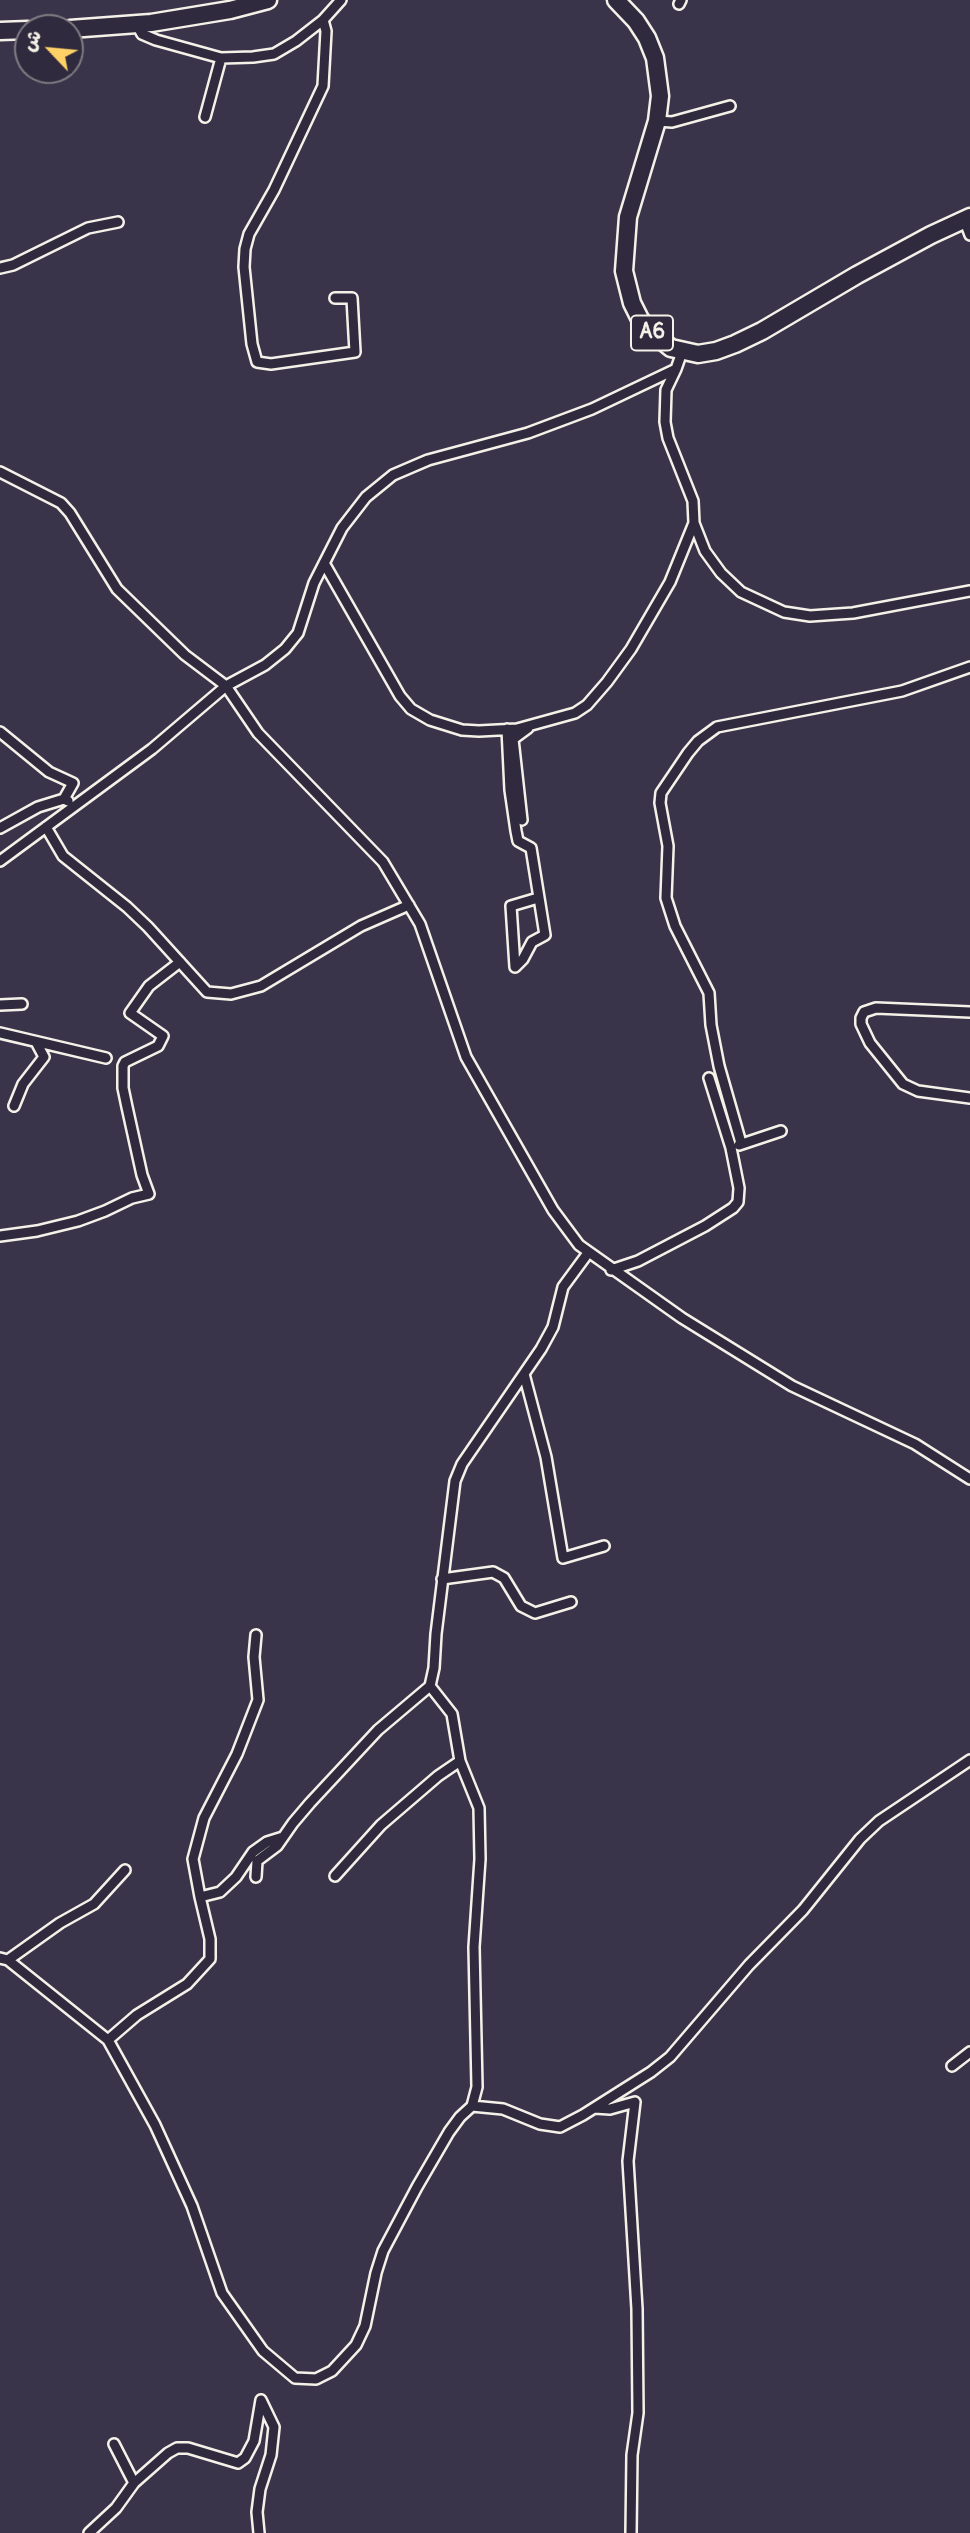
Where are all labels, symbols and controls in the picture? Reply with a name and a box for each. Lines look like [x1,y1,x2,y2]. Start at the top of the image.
north arrow [14,14,84,84]
text: ش [17,26,47,55]
road number: A6 [631,316,673,350]

